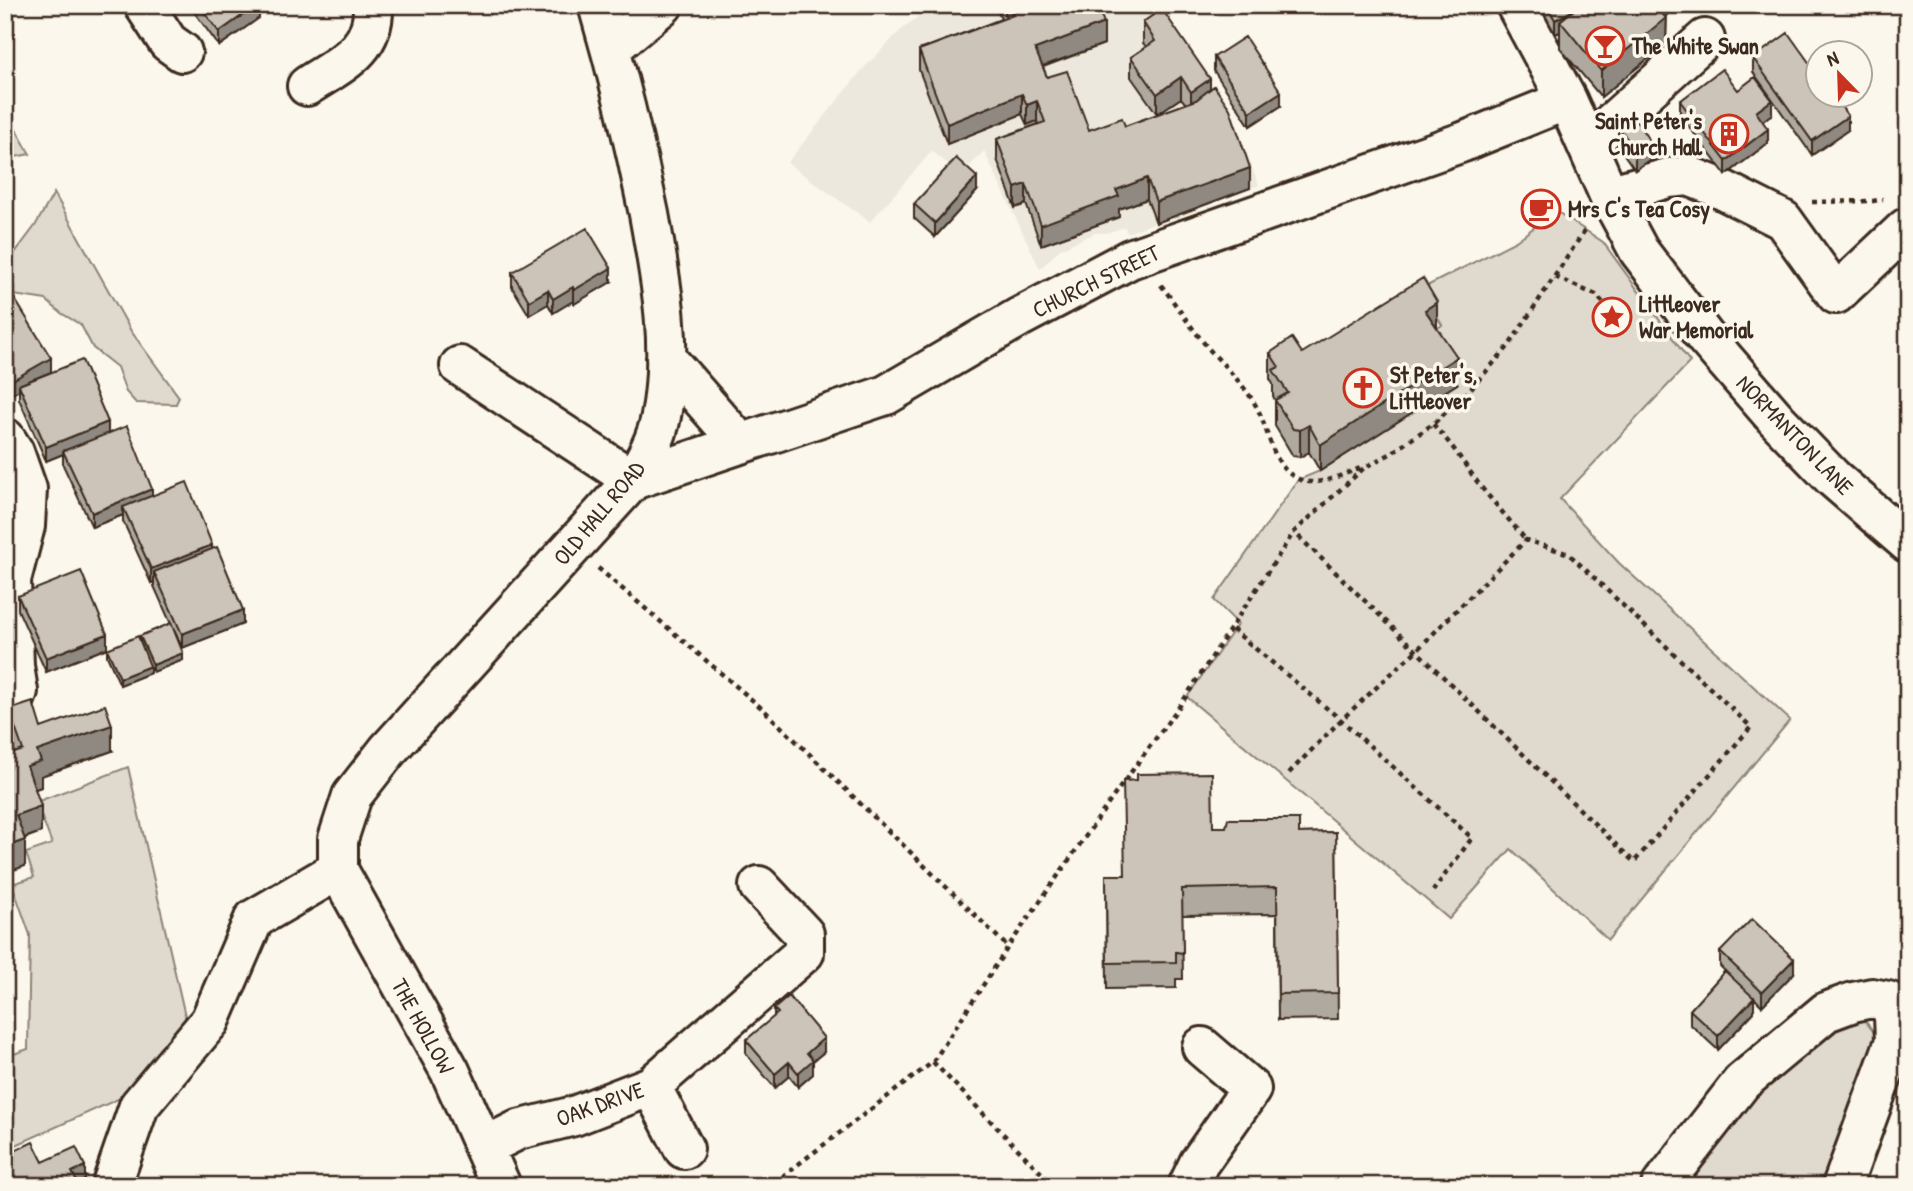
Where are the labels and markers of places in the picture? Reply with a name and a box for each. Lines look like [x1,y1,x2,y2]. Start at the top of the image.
bar icon: The White Swan [1584,25,1626,67]
place label: The White Swan [1631,30,1759,61]
place label: Saint Peter's Church Hall [1595,105,1703,162]
building icon: Saint Peter's Church Hall [1708,113,1750,155]
cafe icon: Mrs C's Tea Cosy [1520,188,1562,230]
place label: Mrs C's Tea Cosy [1568,193,1710,225]
place label: Littleover War Memorial [1639,288,1754,345]
place icon: Littleover War Memorial [1591,296,1633,338]
place label: St Peter's, Littleover [1390,359,1477,416]
church icon: St Peter's, Littleover [1342,367,1384,409]

